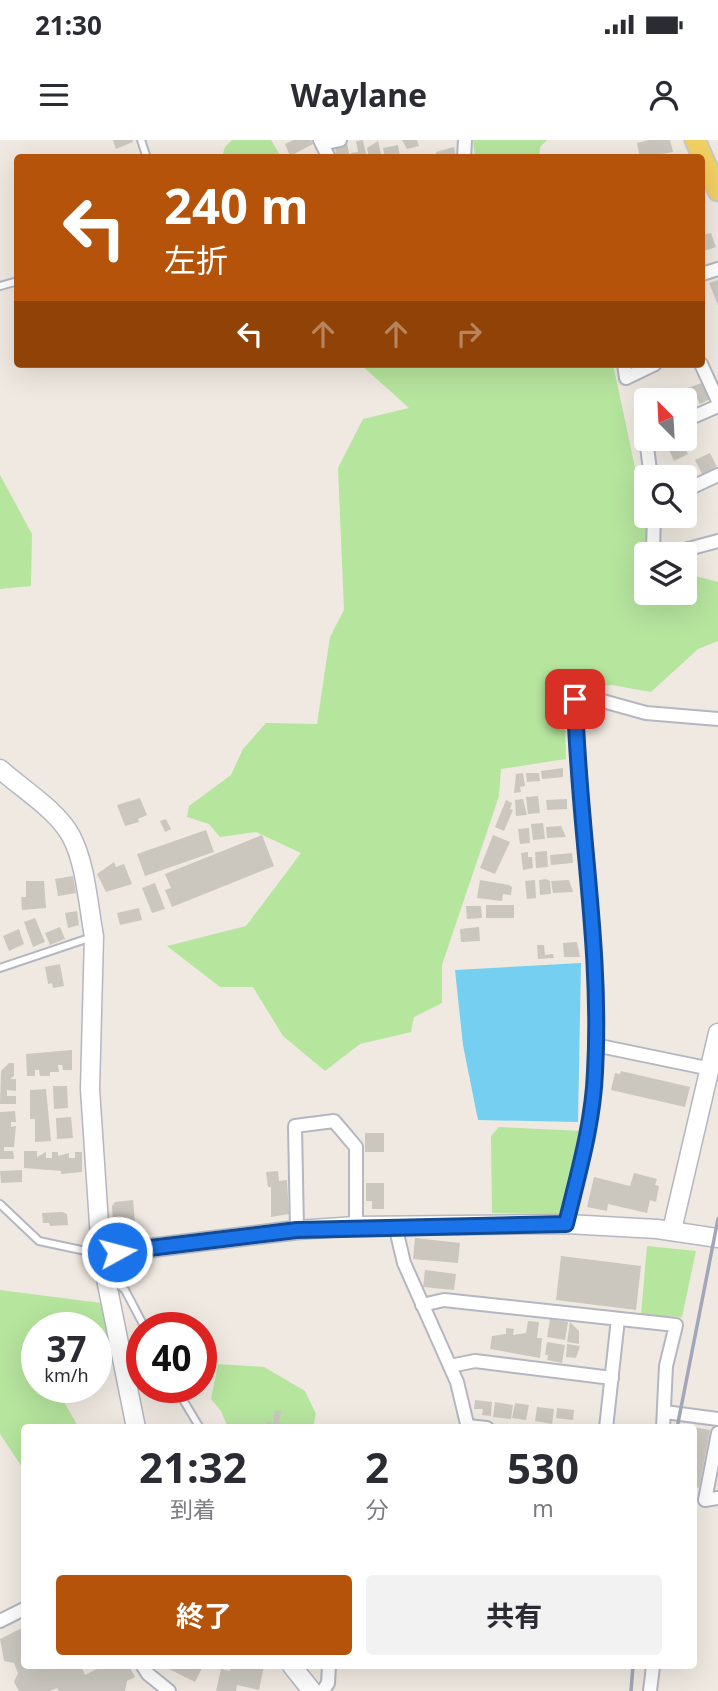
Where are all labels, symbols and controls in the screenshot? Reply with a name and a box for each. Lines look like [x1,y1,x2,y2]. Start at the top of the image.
text: 21:30 [35,7,102,43]
text: Waylane [291,73,427,116]
icon: menu [35,76,73,114]
icon: person [645,76,683,114]
text: 240 m [164,172,309,238]
icon: left [49,182,140,273]
text: 左折 [164,238,228,281]
icon: left [231,315,269,353]
icon: ahead [304,315,342,353]
icon: ahead [377,315,415,353]
icon: right [450,315,488,353]
north arrow [634,388,696,452]
map controls [634,388,697,605]
button: search [634,465,697,528]
button: layers [634,542,697,605]
pin [545,669,605,729]
icon: arrive [556,680,594,718]
position arrow [80,1215,154,1289]
speed limit sign: 40 [126,1312,217,1403]
text: 37 [46,1325,87,1372]
text: km/h [44,1363,89,1387]
text: 21:32 [139,1438,247,1495]
text: 2 [365,1438,389,1495]
text: 530 [507,1439,579,1496]
text: m [532,1492,554,1524]
text: 到着 [170,1493,216,1525]
text: 分 [365,1493,388,1525]
button: 終了 [56,1575,352,1655]
button: 共有 [366,1575,662,1655]

